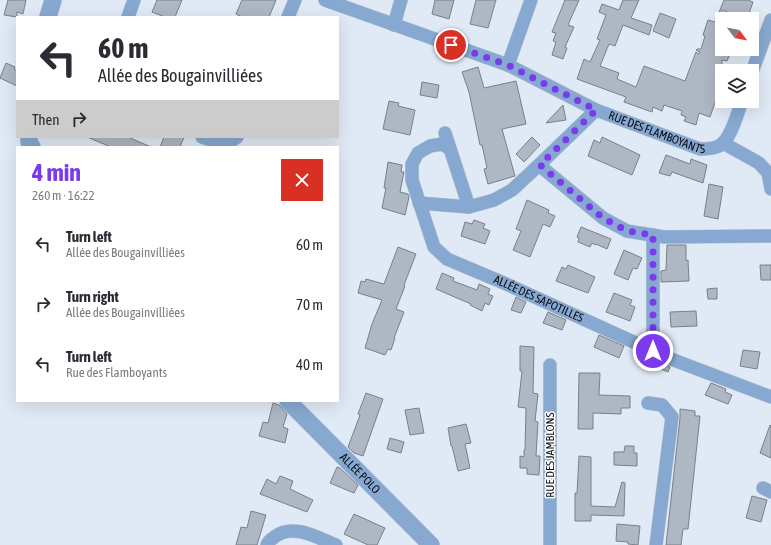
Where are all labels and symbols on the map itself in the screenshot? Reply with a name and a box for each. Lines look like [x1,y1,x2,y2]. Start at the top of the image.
north arrow [715,12,759,56]
pin [434,28,468,62]
street label: RUE DES FLAMBOYANTS [606,108,705,156]
street label: ALLÉE DES SAPOTILLES [491,272,586,325]
position arrow [632,330,674,372]
street label: RUE DES JAMBLONS [543,412,557,498]
street label: ALLÉE POLO [337,450,383,497]

